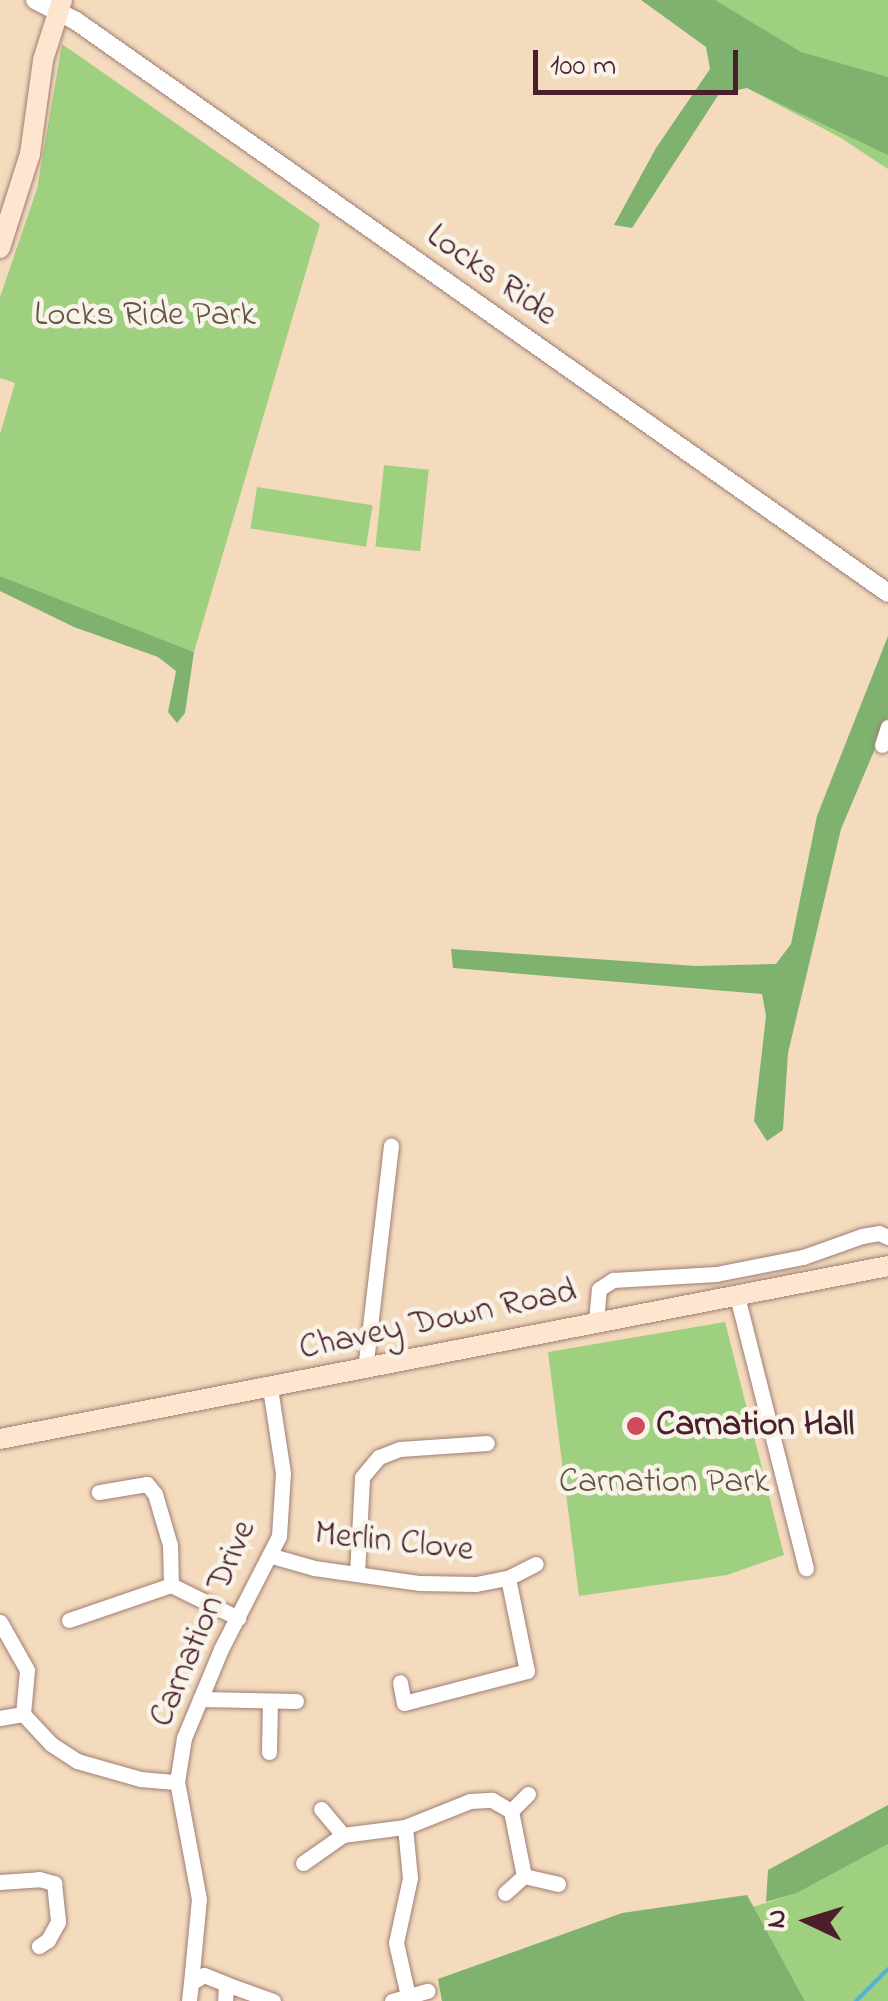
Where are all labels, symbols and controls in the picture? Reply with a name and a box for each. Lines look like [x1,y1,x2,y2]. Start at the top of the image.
scale bar [538,30,743,92]
text: 100 m [550,45,616,89]
street label: Locks Ride [418,216,564,336]
park label: Locks Ride Park [34,295,256,337]
street label: Chavey Down Road [296,1271,580,1371]
place label: Carnation Hall [656,1405,854,1447]
marker: Carnation Hall [625,1415,647,1437]
park label: Carnation Park [559,1462,769,1504]
street label: Carnation Drive [142,1514,266,1734]
street label: Merlin Clove [312,1514,476,1572]
north arrow [758,1871,858,1971]
text: N [756,1908,799,1930]

